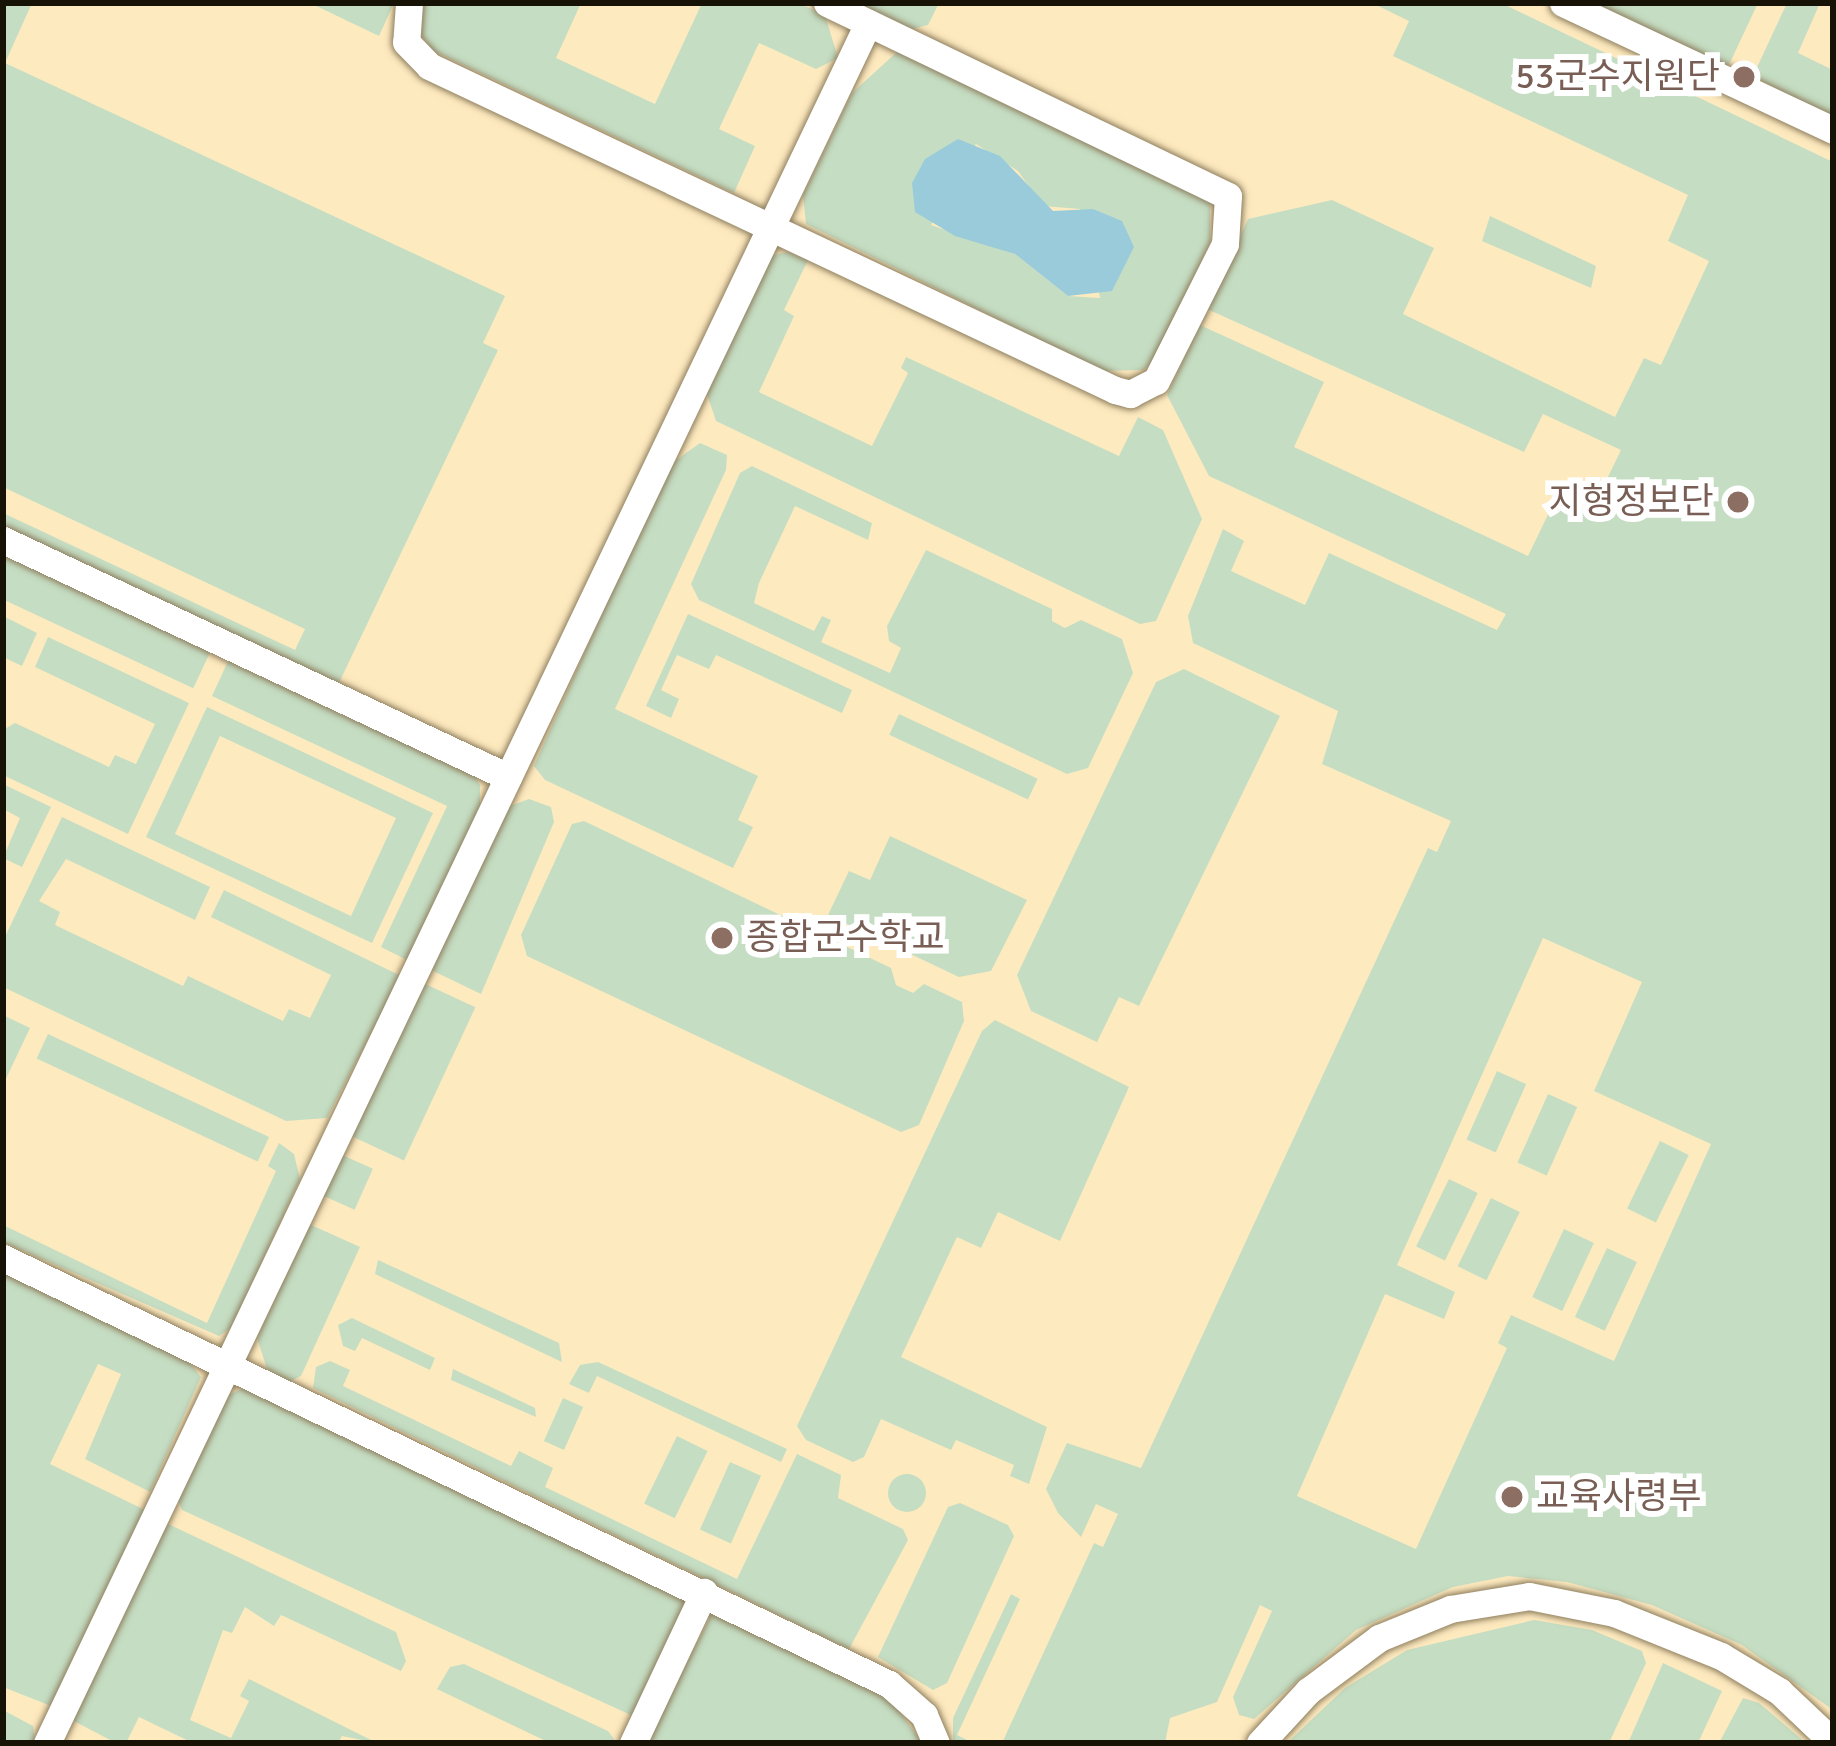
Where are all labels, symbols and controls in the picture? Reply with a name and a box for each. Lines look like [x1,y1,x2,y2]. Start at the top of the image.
place label: 53군수지원단 [1516,55,1720,99]
marker: 53군수지원단 [1731,64,1757,90]
place label: 지형정보단 [1548,480,1714,524]
marker: 지형정보단 [1725,489,1751,515]
place label: 종합군수학교 [746,916,945,960]
marker: 종합군수학교 [709,925,735,951]
place label: 교육사령부 [1536,1475,1702,1519]
marker: 교육사령부 [1499,1484,1525,1510]

